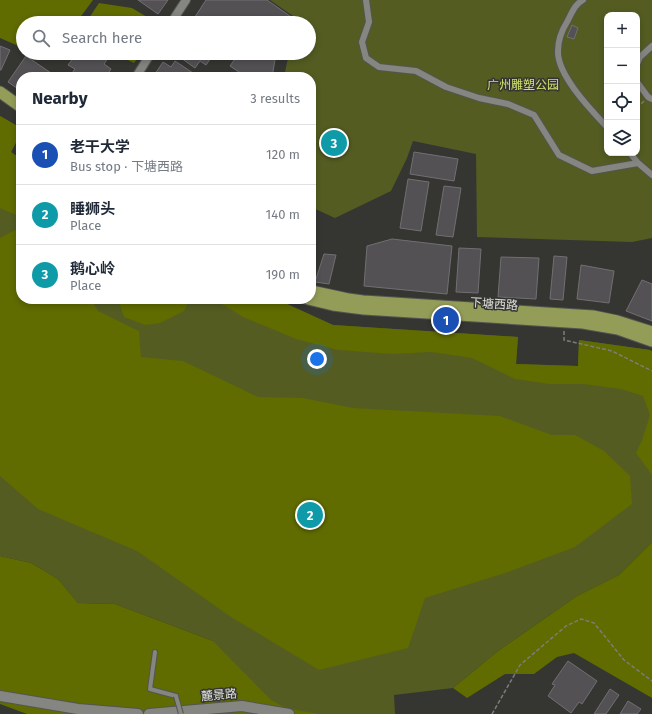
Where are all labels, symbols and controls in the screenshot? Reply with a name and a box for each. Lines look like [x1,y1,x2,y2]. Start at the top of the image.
map controls [604,12,640,156]
button: + [604,12,640,48]
search box [16,16,316,60]
icon: search [30,27,52,49]
text: Search here [62,29,142,47]
button: − [604,48,640,84]
park label: 广州雕塑公园 [487,78,559,92]
button: locate [604,84,640,120]
text: Nearby [32,88,87,109]
text: 3 results [250,91,300,106]
button: layers [604,120,640,156]
pin: 3 [321,128,347,158]
text: 老干大学 [70,138,130,156]
text: 1 [42,147,48,162]
text: 120 m [266,147,300,162]
text: Bus stop · 下塘西路 [70,159,183,174]
text: 睡狮头 [70,200,115,218]
text: 2 [42,207,48,222]
text: 140 m [266,207,300,222]
text: Place [70,218,101,233]
text: 鹅心岭 [70,260,115,278]
text: 3 [42,267,48,282]
text: 190 m [266,267,300,282]
text: Place [70,278,101,293]
street label: 下塘西路 [470,295,518,313]
pin: 1 [433,305,459,335]
your location [307,349,327,369]
pin: 2 [297,500,323,530]
street label: 麓景路 [200,686,238,704]

